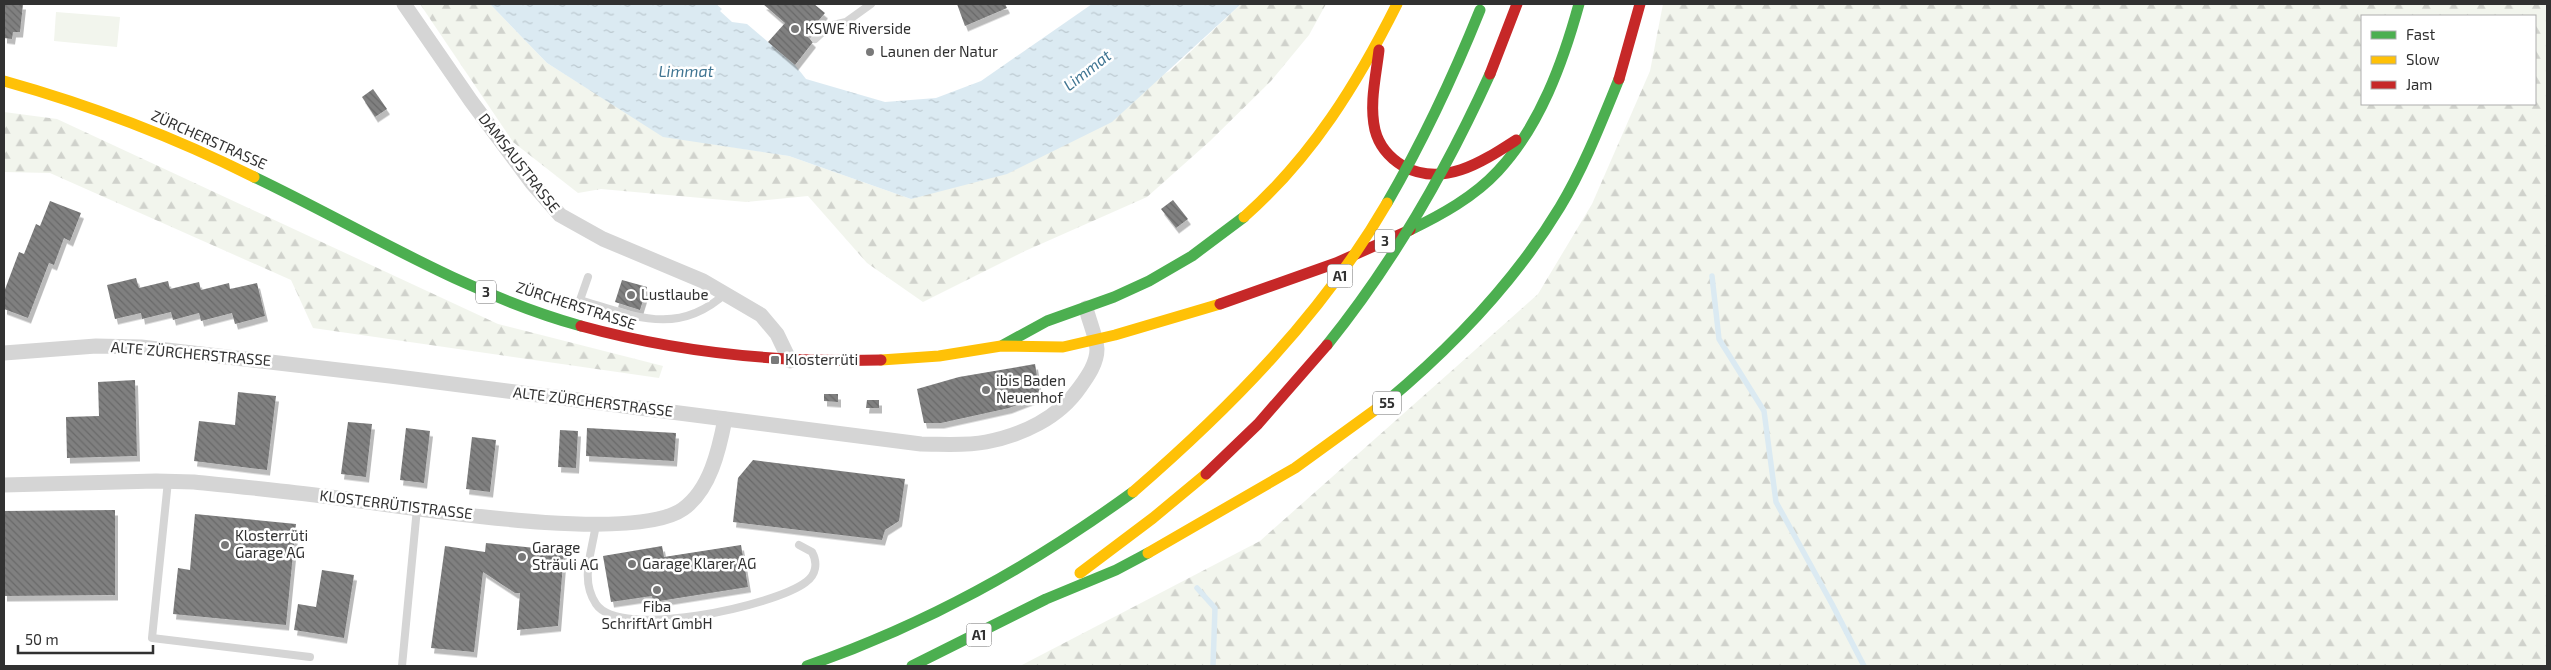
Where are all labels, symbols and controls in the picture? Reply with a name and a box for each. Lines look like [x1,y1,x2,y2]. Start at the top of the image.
legend [2361,15,2536,105]
place label: KSWE Riverside [805,19,911,37]
marker: KSWE Riverside [789,23,801,35]
text: Fast [2406,25,2436,43]
place label: Launen der Natur [880,42,998,60]
water label: Limmat [1059,45,1115,94]
marker: Launen der Natur [864,46,876,58]
text: Slow [2406,50,2440,68]
water label: Limmat [658,61,715,80]
text: Jam [2406,75,2432,93]
street label: ZÜRCHERSTRASSE [149,105,270,173]
street label: DAMSAUSTRASSE [475,109,564,216]
road number: 3 [1375,230,1395,252]
road number: A1 [1328,264,1352,288]
street label: ZÜRCHERSTRASSE [514,277,639,333]
road number: 3 [476,280,496,304]
place label: Lustlaube [641,285,708,303]
marker: Lustlaube [625,289,637,301]
street label: ALTE ZÜRCHERSTRASSE [110,337,272,369]
place label: Klosterrüti [785,350,858,368]
marker: Klosterrüti [769,354,781,366]
place label: ibis Baden Neuenhof [996,371,1066,406]
street label: ALTE ZÜRCHERSTRASSE [512,382,674,420]
marker: ibis Baden Neuenhof [980,384,992,396]
road number: 55 [1373,392,1401,414]
street label: KLOSTERRÜTISTRASSE [319,486,474,522]
place label: Klosterrüti Garage AG [235,526,308,561]
place label: Garage Sträuli AG [532,538,599,573]
marker: Klosterrüti Garage AG [219,539,231,551]
marker: Garage Sträuli AG [516,551,528,563]
place label: Garage Klarer AG [642,554,756,572]
marker: Garage Klarer AG [626,558,638,570]
marker: Fiba SchriftArt GmbH [651,584,663,596]
place label: Fiba SchriftArt GmbH [601,597,713,632]
scale bar [18,622,152,654]
road number: A1 [966,624,992,646]
text: 50 m [25,630,59,648]

